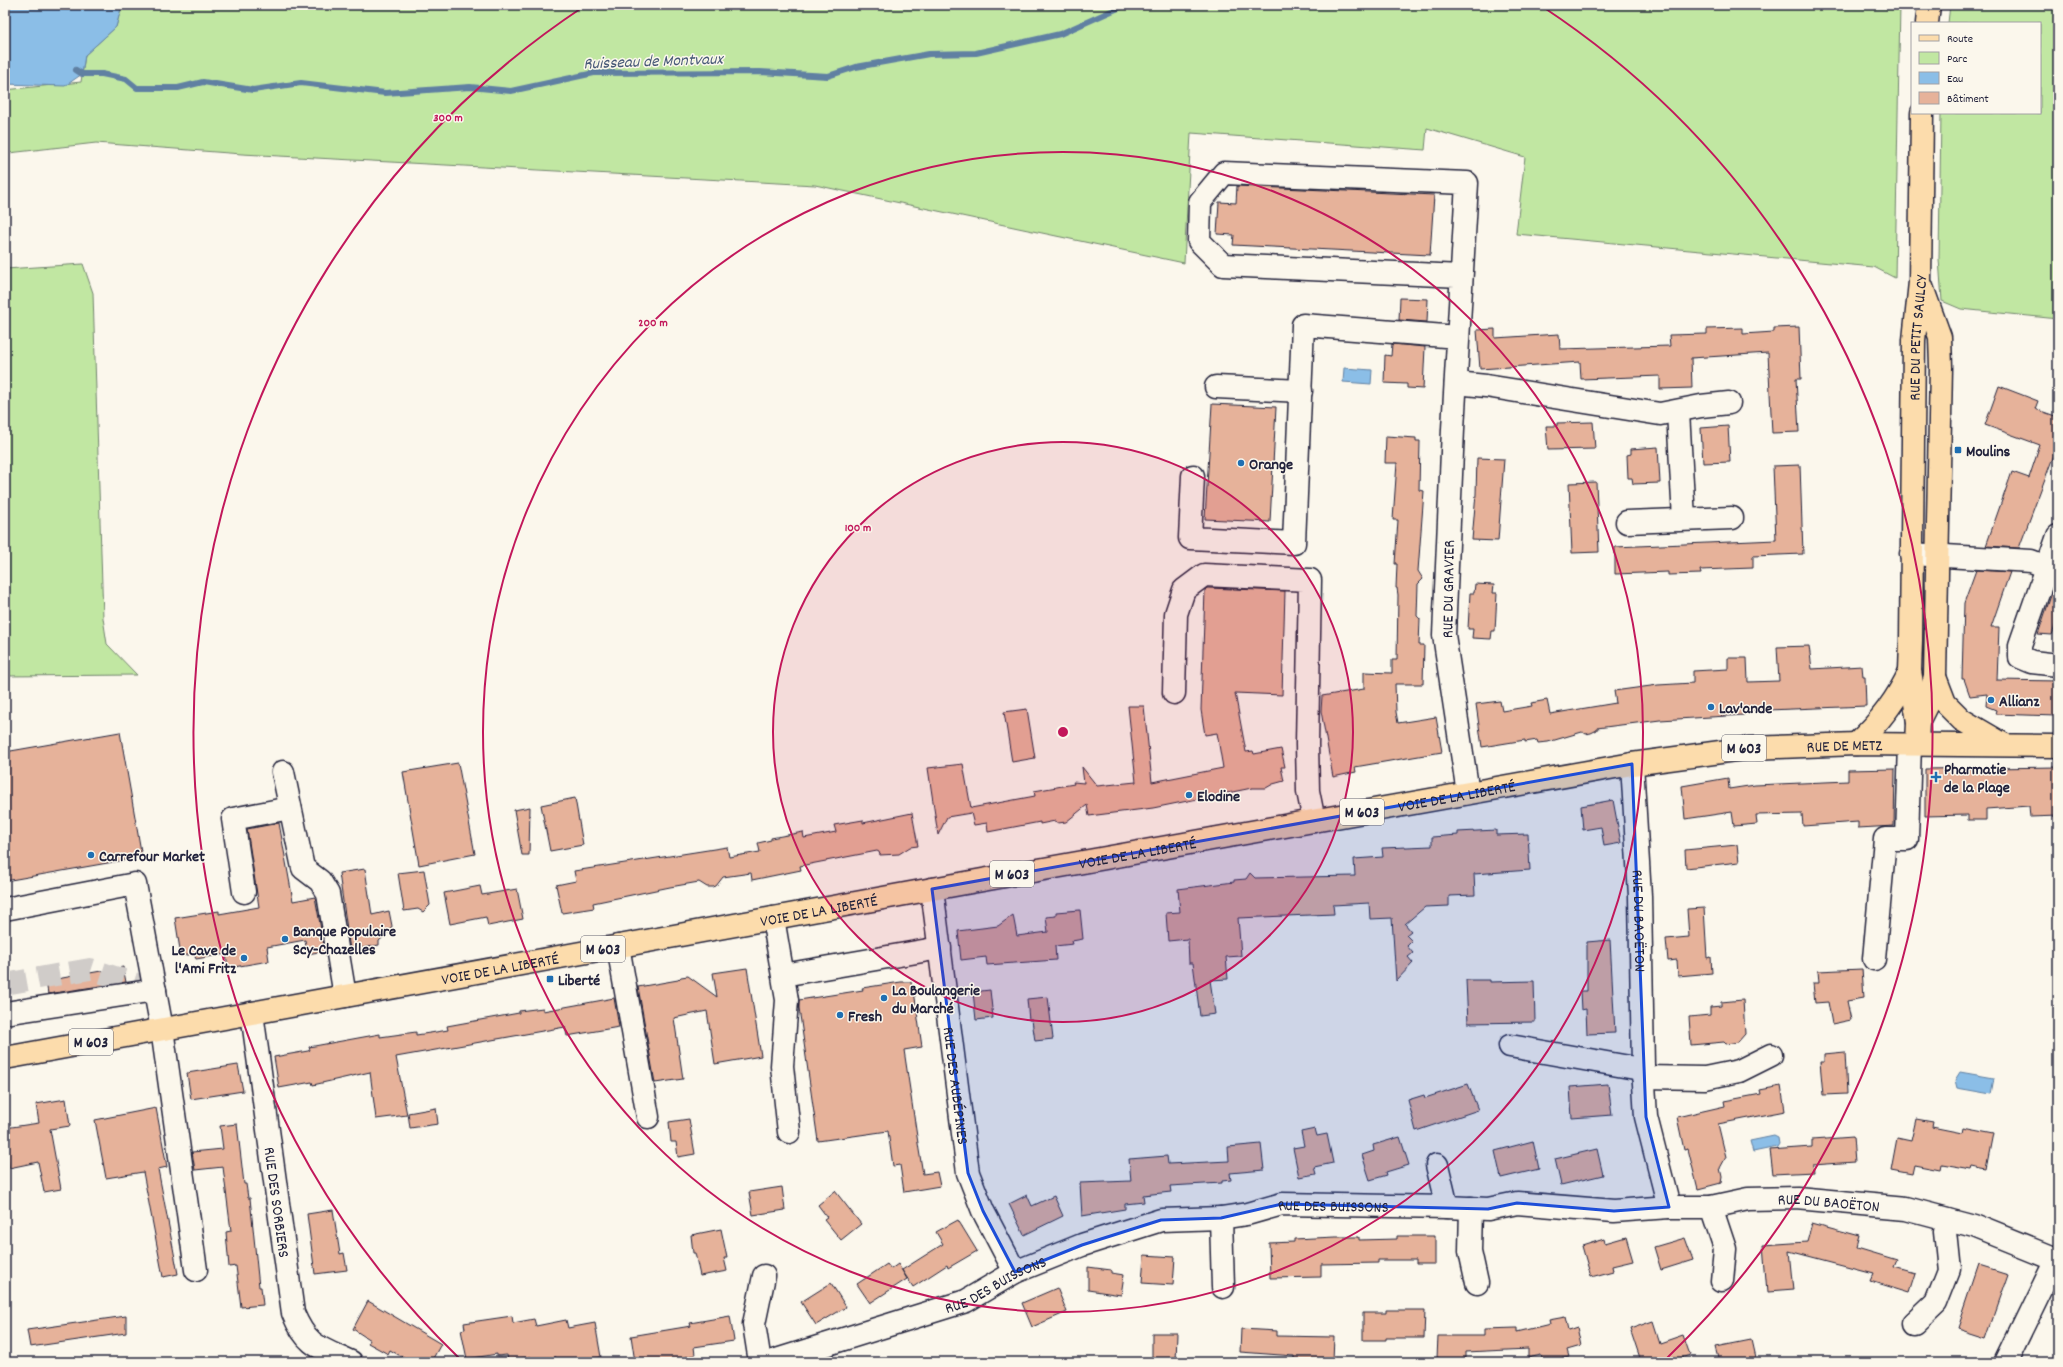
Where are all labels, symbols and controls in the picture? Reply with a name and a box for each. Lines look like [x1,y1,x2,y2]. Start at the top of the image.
legend [1911,22,2041,114]
text: Route [1947,31,1973,48]
water label: Ruisseau de Montvaux [583,49,725,77]
text: Parc [1947,51,1968,68]
text: Eau [1947,71,1963,88]
text: Bâtiment [1947,91,1989,108]
text: 300 m [433,110,463,127]
street label: RUE DU PETIT SAULCY [1904,274,1934,401]
text: 200 m [638,315,668,332]
place label: Moulins [1966,441,2011,464]
marker: Moulins [1953,445,1963,455]
place label: Orange [1249,454,1293,477]
marker: Orange [1236,458,1246,468]
text: 100 m [845,520,871,537]
street label: RUE DU GRAVIER [1437,539,1462,638]
place label: Allianz [1999,691,2040,714]
marker: Allianz [1986,695,1996,705]
place label: Lav'ande [1719,698,1772,721]
marker: Lav'ande [1706,702,1716,712]
centre of rings [1056,725,1070,739]
road number: M 603 [1722,735,1766,761]
street label: RUE DE METZ [1806,735,1882,760]
place label: Pharmatie de la Plage [1944,759,2010,800]
marker: Pharmatie de la Plage [1931,772,1941,782]
street label: VOIE DE LA LIBERTÉ [1396,776,1518,820]
place label: Elodine [1197,786,1240,809]
marker: Elodine [1184,790,1194,800]
road number: M 603 [1340,799,1384,825]
street label: VOIE DE LA LIBERTÉ [1077,833,1199,877]
place label: Carrefour Market [99,846,205,869]
marker: Carrefour Market [86,850,96,860]
road number: M 603 [990,861,1034,887]
street label: RUE DU BAOËTON [1624,869,1650,972]
street label: VOIE DE LA LIBERTÉ [759,890,880,934]
place label: Banque Populaire Scy-Chazelles [293,921,396,962]
marker: Banque Populaire Scy-Chazelles [280,934,290,944]
road number: M 603 [581,936,625,962]
place label: Le Cave de l'Ami Fritz [171,940,237,981]
street label: VOIE DE LA LIBERTÉ [440,948,562,992]
marker: Le Cave de l'Ami Fritz [239,953,249,963]
place label: Liberté [558,970,600,993]
marker: Liberté [545,974,555,984]
place label: La Boulangerie du Marché [892,980,980,1021]
marker: La Boulangerie du Marché [879,993,889,1003]
place label: Fresh [848,1006,882,1029]
marker: Fresh [835,1010,845,1020]
street label: RUE DES AUBÉPINES [936,1026,973,1146]
road number: M 603 [69,1029,113,1055]
street label: RUE DES SORBIERS [256,1146,294,1259]
street label: RUE DU BAOËTON [1778,1189,1881,1220]
street label: RUE DES BUISSONS [1275,1194,1389,1220]
street label: RUE DES BUISSONS [942,1252,1050,1321]

